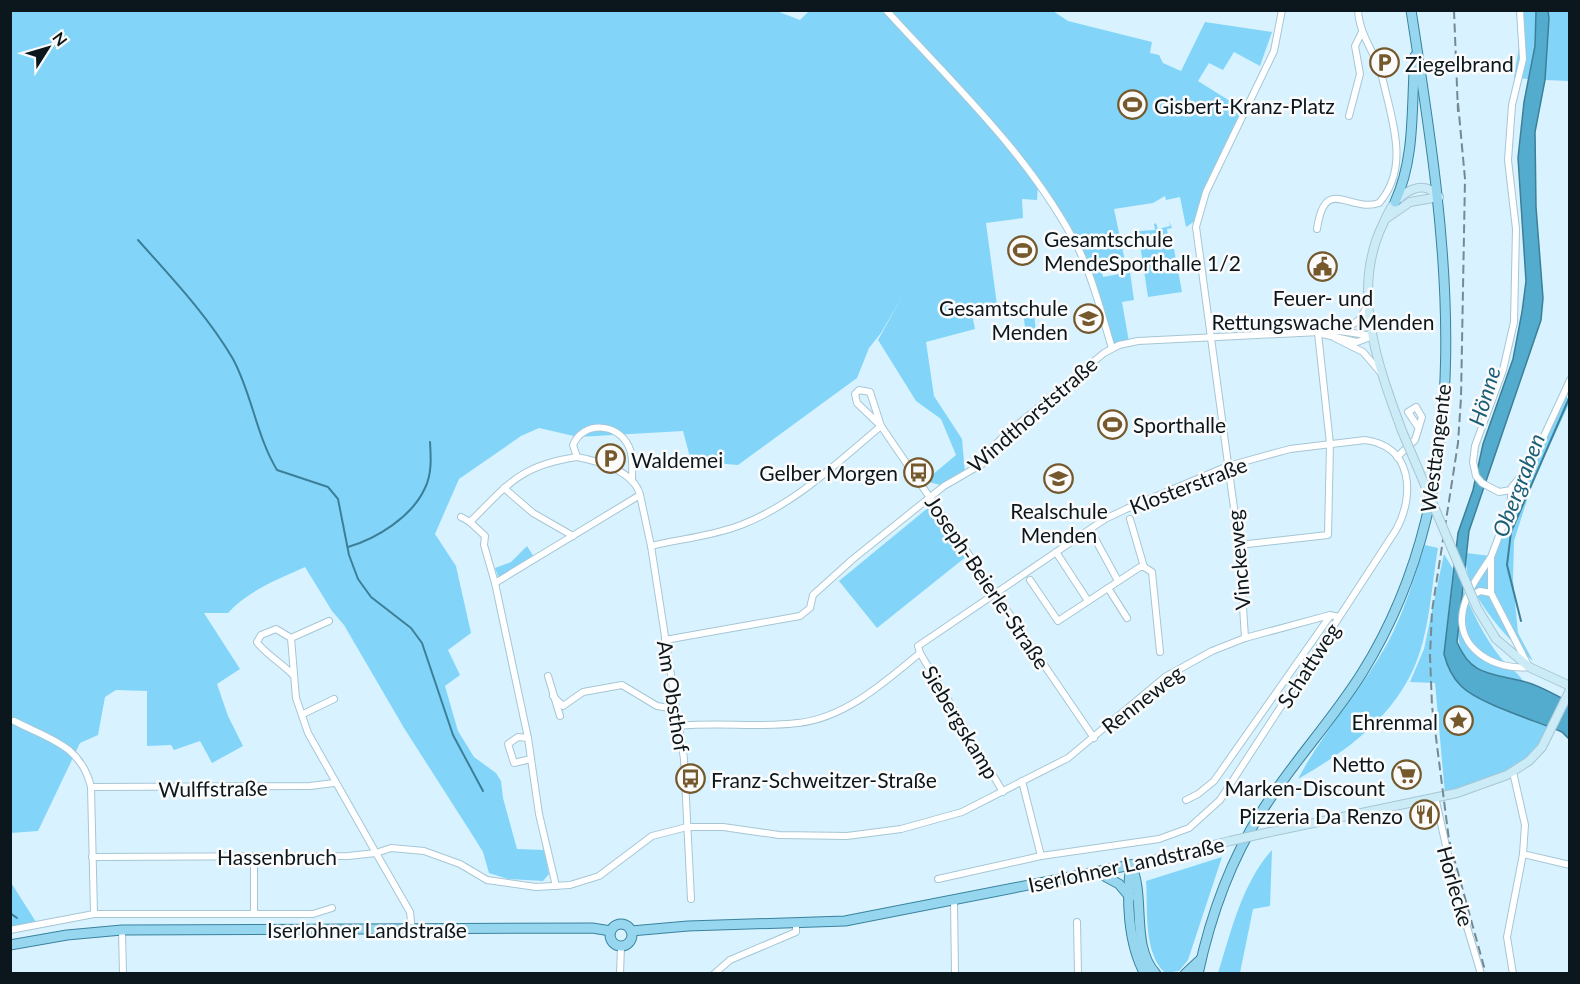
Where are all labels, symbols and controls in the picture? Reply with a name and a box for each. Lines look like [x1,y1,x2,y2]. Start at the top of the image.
north arrow [18,18,78,78]
text: N [49,28,72,49]
parking icon: Ziegelbrand [1368,47,1400,79]
place label: Ziegelbrand [1405,51,1514,76]
sports icon: Gisbert-Kranz-Platz [1117,89,1149,121]
place label: Gisbert-Kranz-Platz [1154,93,1335,118]
place label: Gesamtschule MendeSporthalle 1/2 [1044,226,1241,275]
sports icon: Gesamtschule MendeSporthalle 1/2 [1007,234,1039,266]
public building icon: Feuer- und Rettungswache Menden [1307,250,1339,282]
place label: Feuer- und Rettungswache Menden [1212,285,1434,334]
place label: Gesamtschule Menden [939,295,1068,344]
school or university icon: Gesamtschule Menden [1073,303,1105,335]
street label: Windthorststraße [962,351,1102,477]
water label: Hönne [1462,363,1506,429]
street label: Westtangente [1415,382,1455,514]
sports icon: Sporthalle [1096,408,1128,440]
place label: Sporthalle [1133,412,1226,437]
water label: Obergraben [1486,430,1550,540]
parking icon: Waldemei [594,443,626,475]
place label: Waldemei [631,447,723,472]
street label: Klosterstraße [1126,451,1250,519]
bus stop icon: Gelber Morgen [903,456,935,488]
place label: Gelber Morgen [759,460,898,485]
school or university icon: Realschule Menden [1043,463,1075,495]
street label: Joseph-Beierle-Straße [921,491,1055,673]
place label: Realschule Menden [1010,498,1108,547]
street label: Vinckeweg [1221,509,1255,611]
street label: Schattweg [1271,618,1345,712]
street label: Am Obsthof [653,638,695,754]
street label: Renneweg [1096,659,1188,739]
street label: Siebergskamp [917,661,1005,783]
place icon: Ehrenmal [1443,705,1475,737]
place label: Ehrenmal [1352,709,1438,734]
place label: Netto Marken-Discount [1225,751,1385,800]
supermarket icon: Netto Marken-Discount [1390,759,1422,791]
bus stop icon: Franz-Schweitzer-Straße [674,763,706,795]
place label: Franz-Schweitzer-Straße [711,767,937,792]
street label: Wulffstraße [158,775,268,801]
restaurant icon: Pizzeria Da Renzo [1408,799,1440,831]
place label: Pizzeria Da Renzo [1239,803,1403,828]
street label: Iserlohner Landstraße [1026,831,1226,897]
street label: Horlecke [1433,843,1479,929]
street label: Hassenbruch [217,844,337,869]
street label: Iserlohner Landstraße [267,917,467,942]

